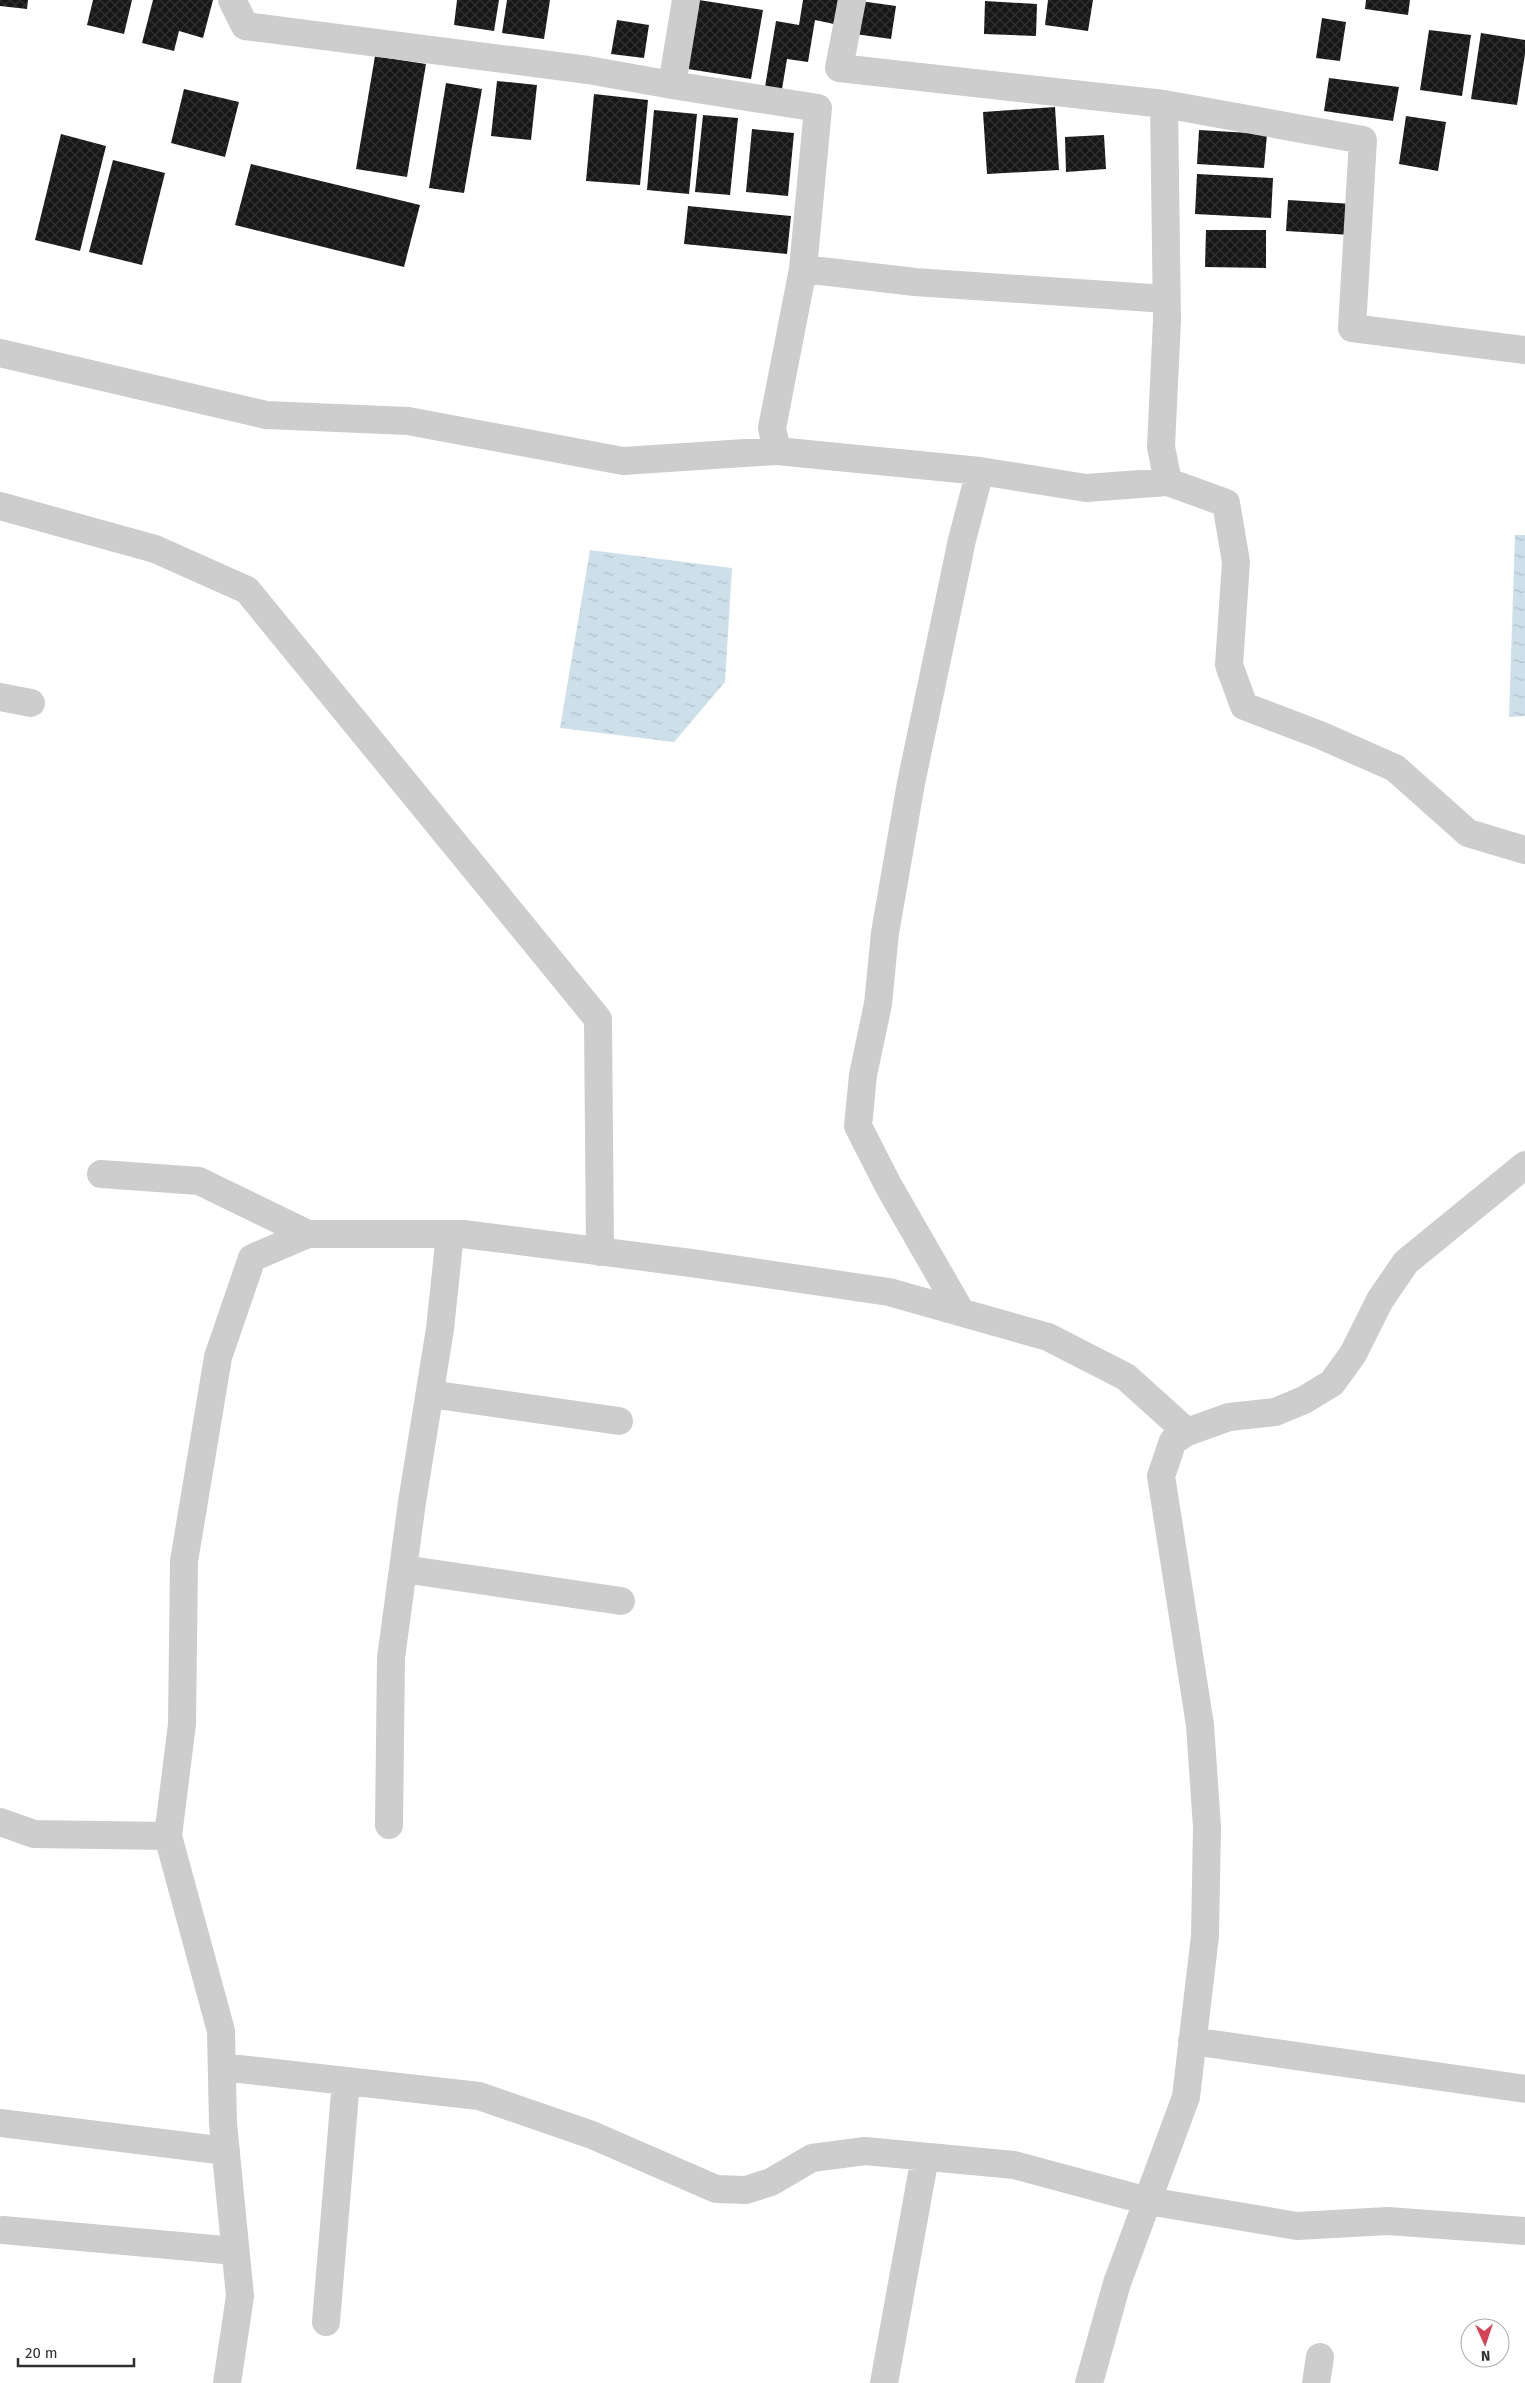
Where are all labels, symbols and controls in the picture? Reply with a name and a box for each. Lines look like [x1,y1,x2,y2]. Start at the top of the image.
north arrow [1460,2318,1510,2368]
scale bar [18,2336,134,2368]
text: 20 m [25,2344,58,2362]
text: N [1481,2347,1491,2364]

